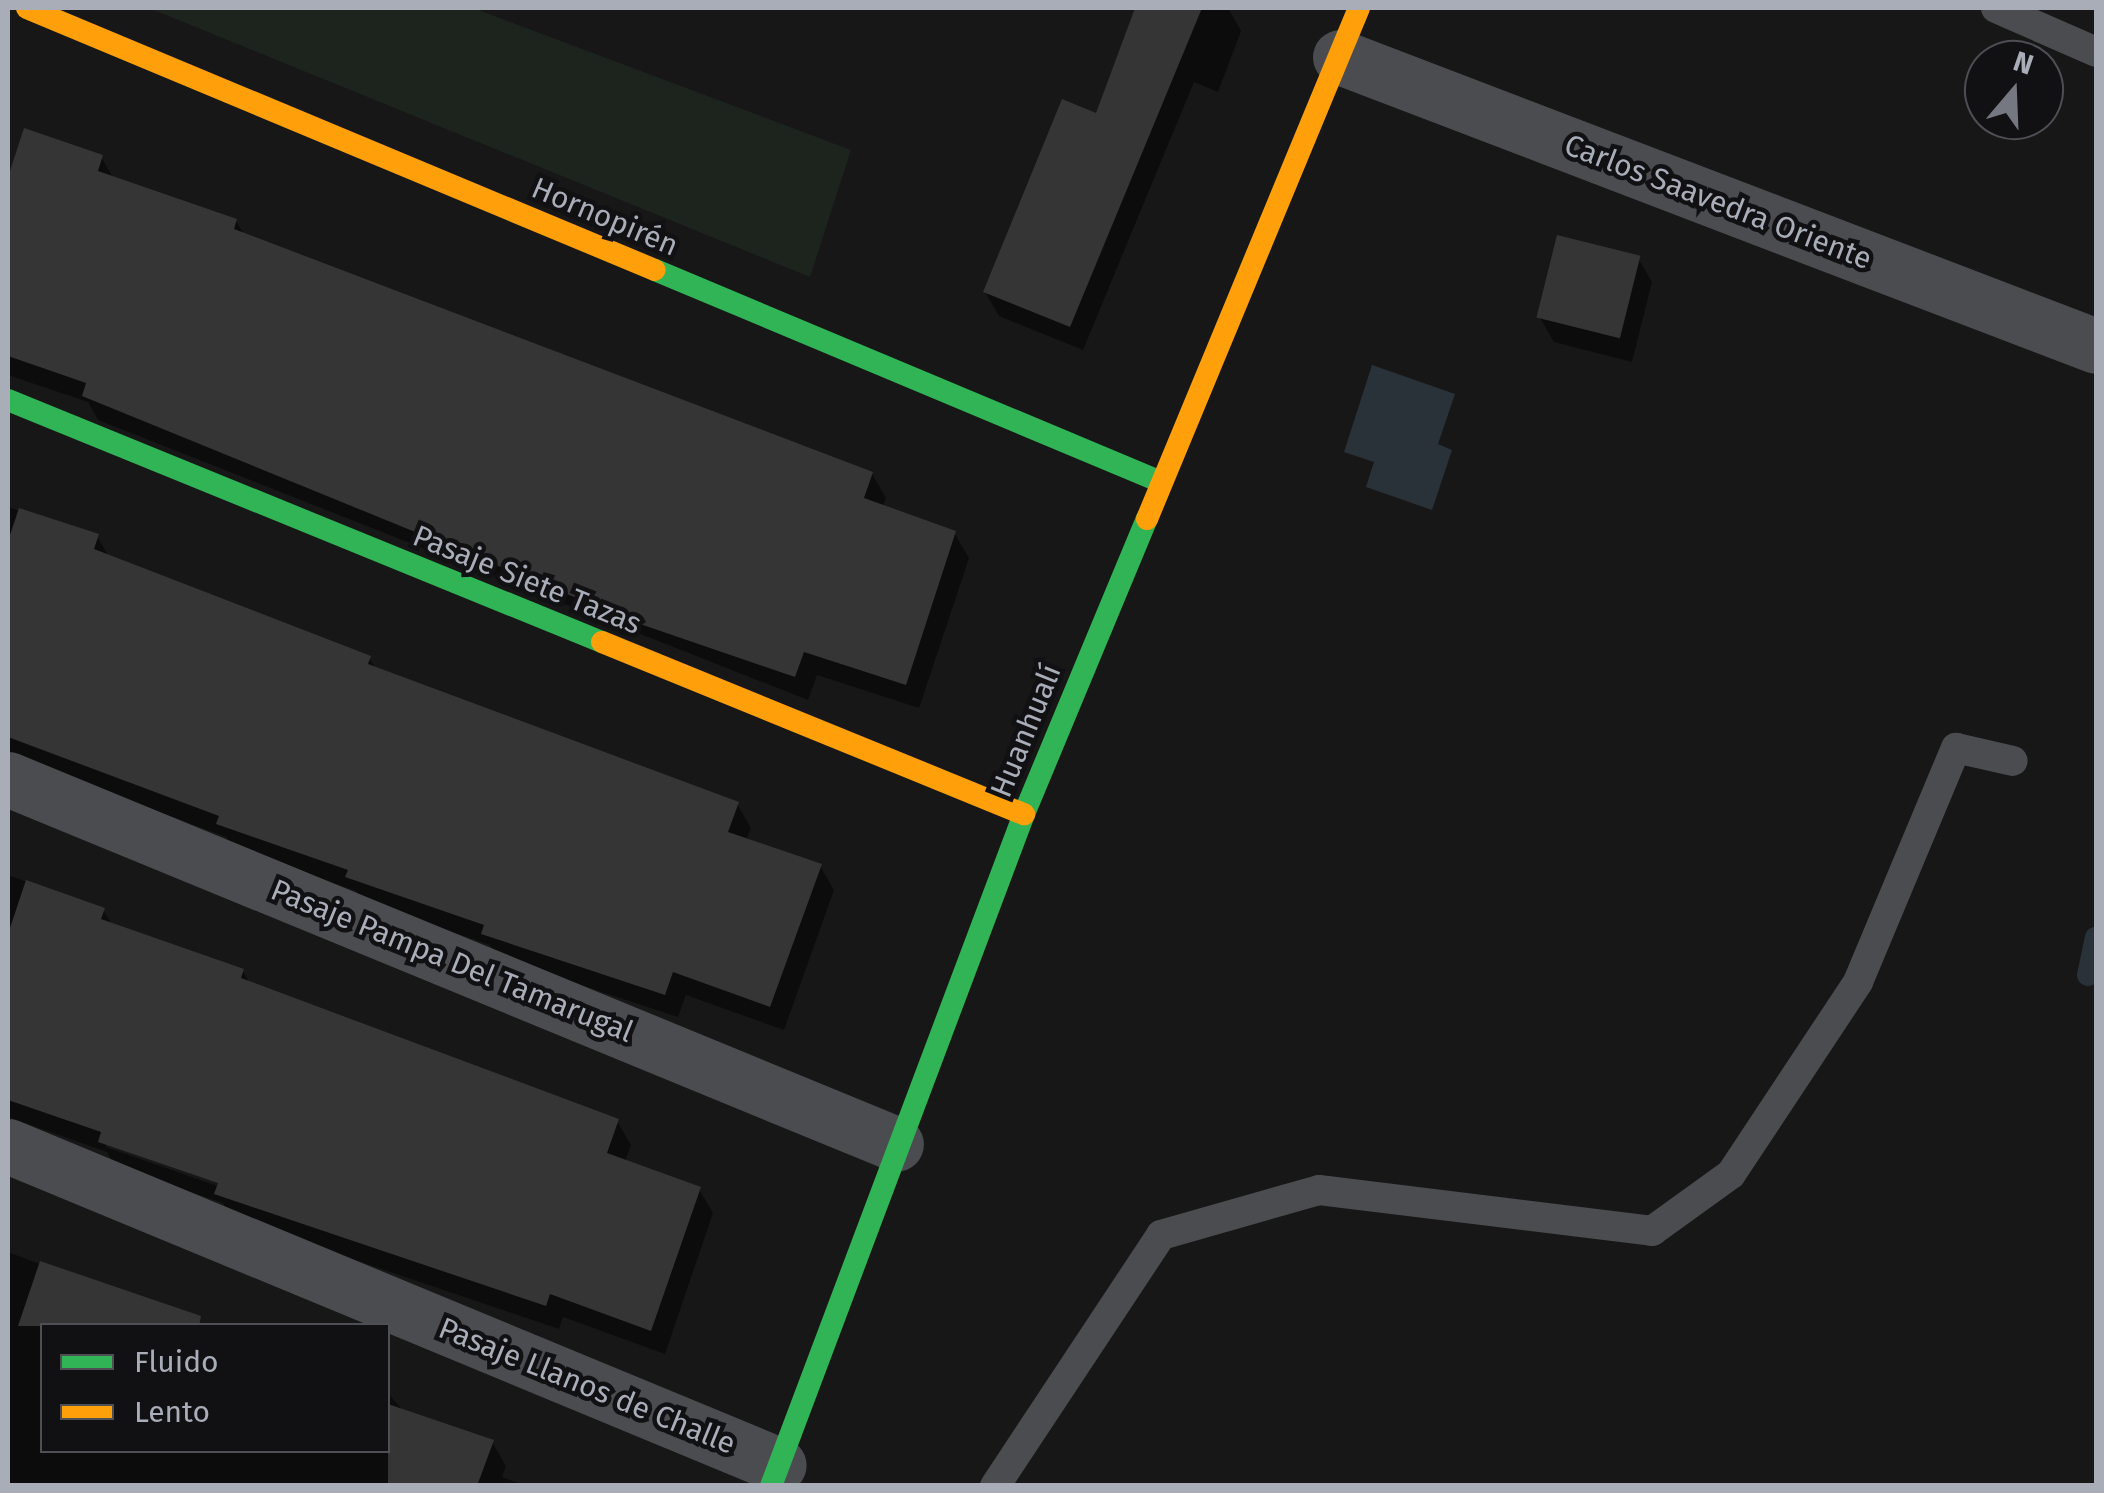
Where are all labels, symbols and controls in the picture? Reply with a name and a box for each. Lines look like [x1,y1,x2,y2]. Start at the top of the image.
north arrow [1964,40,2064,140]
text: N [2009,44,2037,82]
street label: Carlos Saavedra Oriente [1559,127,1877,277]
street label: Hornopirén [526,170,684,264]
street label: Pasaje Siete Tazas [408,518,646,642]
street label: Huanhualí [983,659,1069,803]
street label: Pasaje Pampa Del Tamarugal [266,872,638,1050]
street label: Pasaje Llanos de Challe [433,1310,741,1462]
legend [40,1323,390,1453]
text: Fluido [134,1344,219,1380]
text: Lento [134,1394,210,1430]

